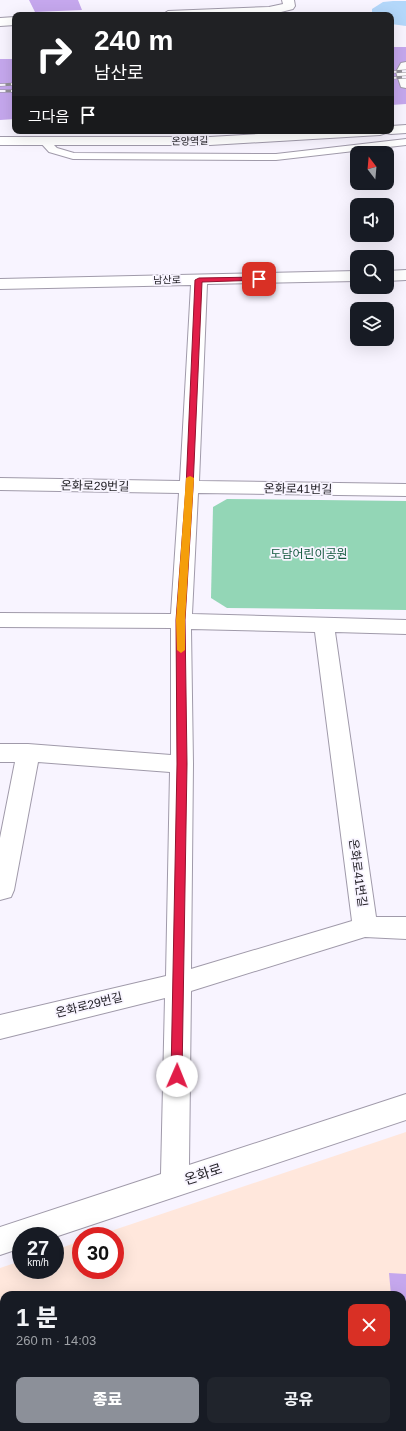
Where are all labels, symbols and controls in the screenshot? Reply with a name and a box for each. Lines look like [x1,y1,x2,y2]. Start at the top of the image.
text: 240 m [94,25,173,56]
icon: right [28,28,80,80]
text: 남산로 [94,63,144,83]
icon: arrive [77,104,99,126]
text: 그다음 [28,108,69,125]
street label: 온양역길 [172,135,208,147]
north arrow [350,146,394,190]
map controls [350,146,394,346]
button: sound [350,198,394,242]
button: search [350,250,394,294]
pin [242,262,276,296]
icon: arrive [248,268,270,290]
street label: 남산로 [153,274,181,286]
button: layers [350,302,394,346]
street label: 온화로29번길 [61,478,129,494]
street label: 온화로41번길 [264,481,332,497]
park label: 도담어린이공원 [270,547,348,561]
street label: 온화로41번길 [346,838,370,908]
street label: 온화로29번길 [54,990,124,1020]
position arrow [156,1055,198,1097]
street label: 온화로 [182,1160,224,1188]
speed limit sign: 30 [72,1227,124,1279]
text: 27 [27,1237,49,1259]
text: km/h [27,1257,49,1268]
text: 1 분 [16,1304,58,1331]
button: close [348,1304,390,1346]
text: 260 m · 14:03 [16,1333,96,1348]
button: 종료 [16,1377,199,1423]
button: 공유 [207,1377,390,1423]

